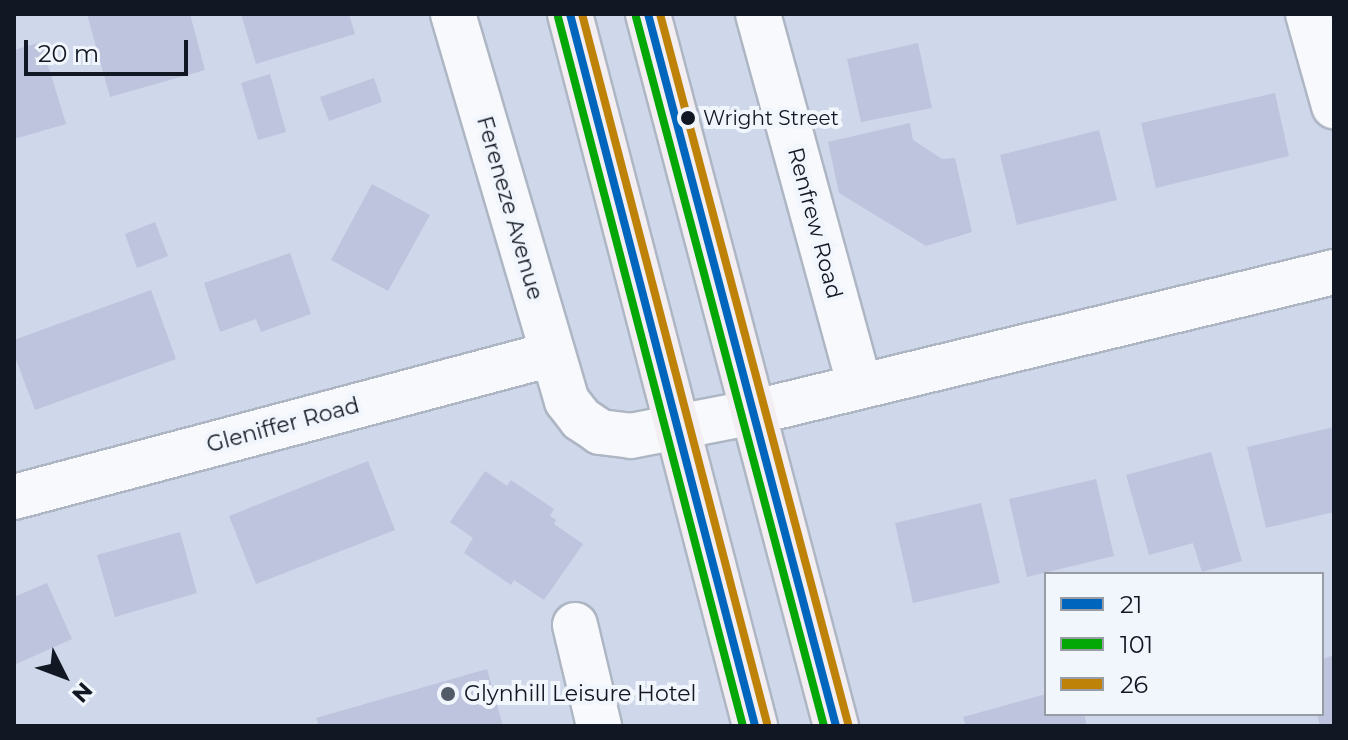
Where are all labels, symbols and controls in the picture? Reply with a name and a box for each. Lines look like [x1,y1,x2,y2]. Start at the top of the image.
scale bar [28,24,192,74]
text: 20 m [38,39,99,68]
place label: Wright Street [703,106,839,130]
marker: Wright Street [680,110,696,126]
street label: Fereneze Avenue [471,113,549,303]
street label: Renfrew Road [782,144,848,302]
street label: Gleniffer Road [204,392,362,458]
legend [1044,572,1324,716]
text: 21 [1120,590,1142,619]
text: 101 [1120,630,1153,659]
north arrow [24,636,104,716]
text: 26 [1120,670,1148,699]
text: N [66,677,98,708]
place label: Glynhill Leisure Hotel [464,681,697,707]
marker: Glynhill Leisure Hotel [439,685,457,703]

